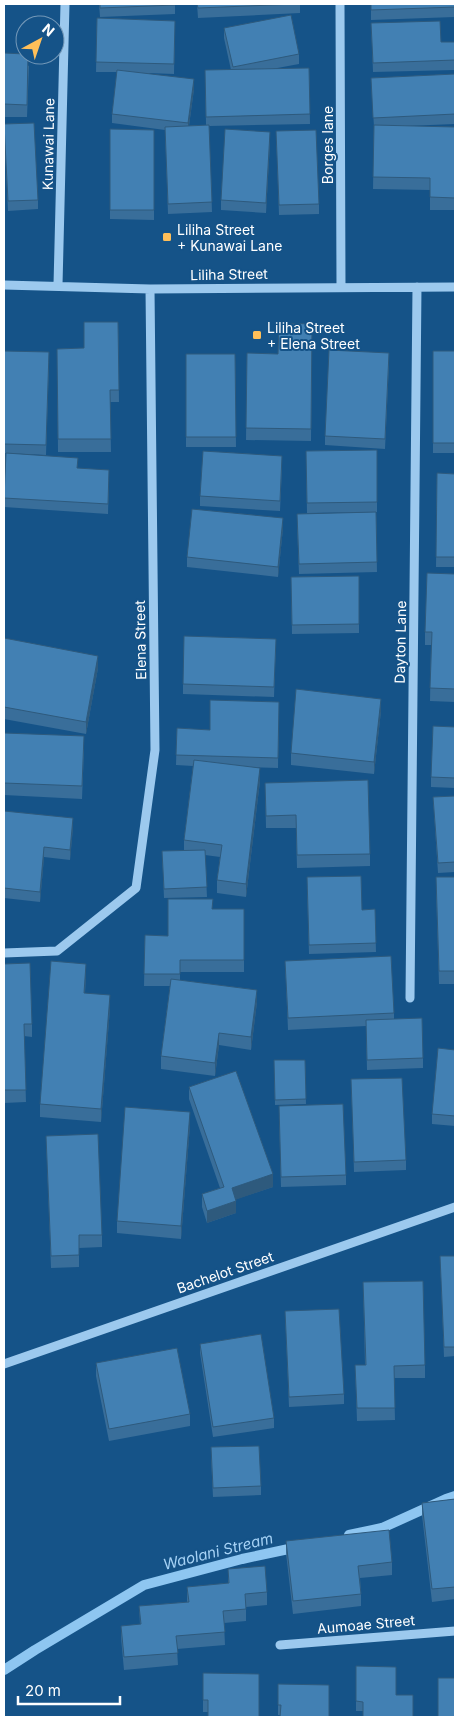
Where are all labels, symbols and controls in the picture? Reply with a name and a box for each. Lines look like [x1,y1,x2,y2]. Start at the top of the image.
north arrow [15,15,65,65]
text: N [39,20,58,40]
street label: Kunawai Lane [39,98,57,190]
street label: Borges lane [319,106,336,184]
place label: Liliha Street + Kunawai Lane [177,221,282,254]
marker: Liliha Street + Kunawai Lane [161,231,173,243]
street label: Liliha Street [190,265,268,283]
place label: Liliha Street + Elena Street [267,319,360,352]
marker: Liliha Street + Elena Street [251,329,263,341]
street label: Elena Street [131,600,149,680]
street label: Dayton Lane [391,600,409,684]
street label: Bachelot Street [174,1247,276,1297]
water label: Waolani Stream [161,1528,275,1574]
street label: Aumoae Street [316,1611,416,1637]
scale bar [18,1674,120,1706]
text: 20 m [25,1681,61,1700]

